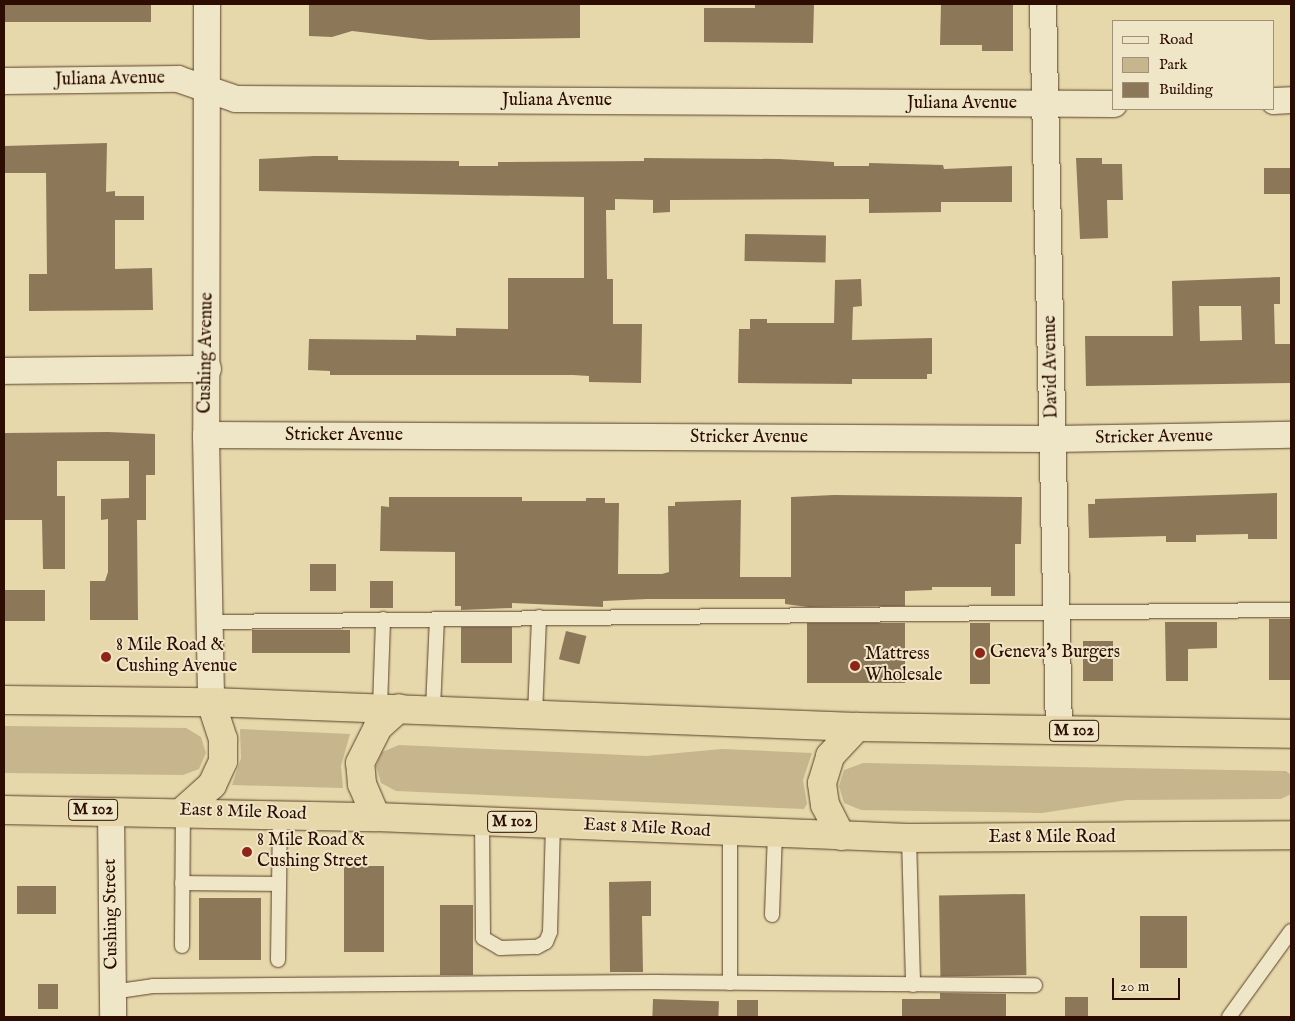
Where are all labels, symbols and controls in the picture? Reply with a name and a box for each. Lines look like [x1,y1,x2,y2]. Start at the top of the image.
legend [1112,20,1275,110]
text: Road [1159,30,1193,49]
text: Park [1159,55,1188,74]
street label: Juliana Avenue [55,68,165,92]
text: Building [1159,80,1213,99]
street label: Juliana Avenue [502,90,612,112]
street label: Juliana Avenue [907,93,1017,115]
street label: Cushing Avenue [195,292,219,414]
street label: David Avenue [1040,315,1064,419]
street label: Stricker Avenue [285,425,403,447]
street label: Stricker Avenue [1095,426,1213,450]
street label: Stricker Avenue [690,427,808,449]
place label: 8 Mile Road & Cushing Avenue [116,636,237,679]
place label: Geneva's Burgers [990,642,1120,664]
place label: Mattress Wholesale [865,645,942,688]
marker: Geneva's Burgers [974,647,986,659]
marker: 8 Mile Road & Cushing Avenue [100,651,112,663]
marker: Mattress Wholesale [849,660,861,672]
road number: M 102 [1049,718,1099,744]
road number: M 102 [68,796,118,824]
street label: East 8 Mile Road [179,800,307,826]
road number: M 102 [487,809,537,836]
street label: East 8 Mile Road [583,815,711,843]
street label: East 8 Mile Road [988,827,1116,849]
place label: 8 Mile Road & Cushing Street [257,831,368,874]
marker: 8 Mile Road & Cushing Street [241,846,253,858]
street label: Cushing Street [100,858,124,970]
scale bar [1115,968,1182,1000]
text: 20 m [1120,977,1149,996]

